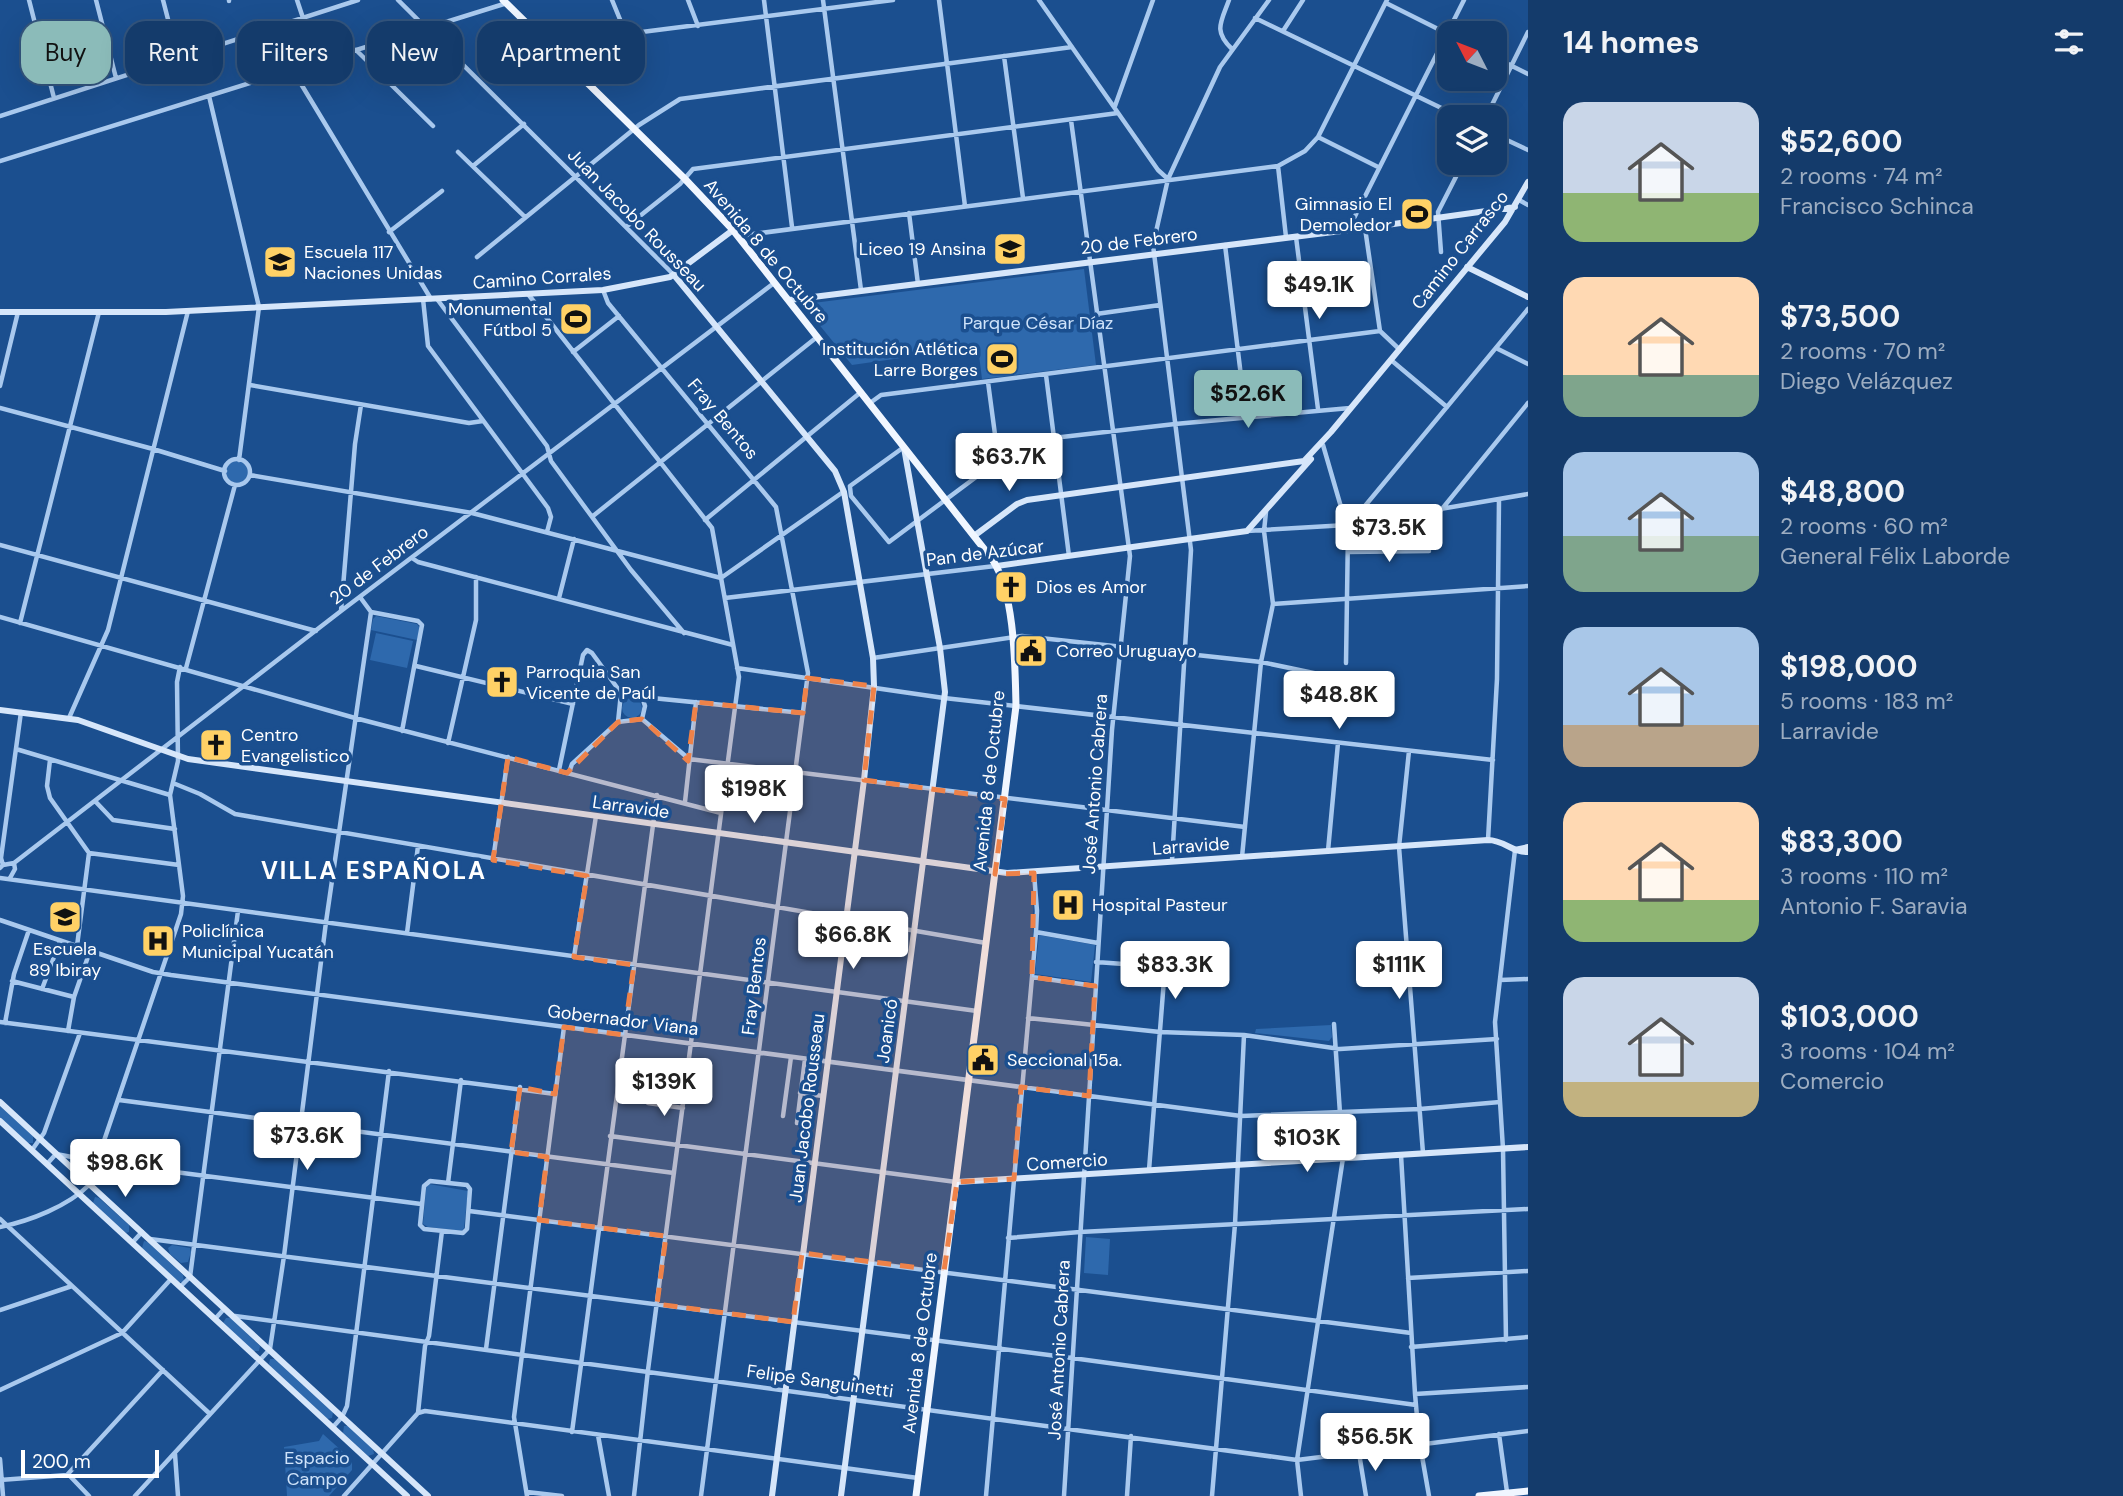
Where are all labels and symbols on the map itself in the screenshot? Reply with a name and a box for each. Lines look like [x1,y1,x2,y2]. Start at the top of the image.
north arrow [1437,21,1507,91]
street label: Juan Jacobo Rousseau [562,143,712,297]
street label: Avenida 8 de Octubre [698,174,834,328]
street label: Camino Carrasco [1406,186,1514,314]
place label: Gimnasio El Demoledor [1295,192,1392,237]
sports icon: Gimnasio El Demoledor [1398,195,1436,233]
street label: 20 de Febrero [1079,222,1199,260]
school or university icon: Liceo 19 Ansina [991,230,1029,268]
place label: Liceo 19 Ansina [859,237,986,261]
place label: Escuela 117 Naciones Unidas [304,240,442,285]
school or university icon: Escuela 117 Naciones Unidas [261,243,299,281]
street label: Camino Corrales [472,261,612,295]
pin: $49.1K [1262,262,1376,321]
place label: Monumental Fútbol 5 [448,297,552,342]
sports icon: Monumental Fútbol 5 [557,300,595,338]
park label: Parque César Díaz [963,311,1113,335]
place label: Institución Atlética Larre Borges [822,337,978,382]
sports icon: Institución Atlética Larre Borges [983,340,1021,378]
pin: $52.6K [1191,370,1305,430]
street label: Fray Bentos [682,374,764,464]
pin: $63.7K [952,434,1066,493]
pin: $73.5K [1332,504,1446,564]
street label: 20 de Febrero [325,520,433,610]
street label: Pan de Azúcar [925,534,1046,572]
church icon: Dios es Amor [992,568,1030,606]
place label: Dios es Amor [1036,575,1147,599]
public building icon: Correo Uruguayo [1012,632,1050,670]
place label: Correo Uruguayo [1056,639,1197,663]
place label: Parroquia San Vicente de Paúl [526,660,655,705]
church icon: Parroquia San Vicente de Paúl [483,663,521,701]
pin: $48.8K [1282,672,1396,731]
street label: Avenida 8 de Octubre [968,689,1010,873]
street label: José Antonio Cabrera [1077,693,1113,875]
place label: Centro Evangelistico [241,723,350,768]
church icon: Centro Evangelistico [197,726,235,764]
pin: $198K [705,766,803,825]
street label: Larravide [591,790,671,824]
street label: Larravide [1152,831,1230,861]
district label: VILLA ESPAÑOLA [261,855,487,886]
hospital icon: Hospital Pasteur [1049,886,1087,924]
place label: Hospital Pasteur [1092,893,1228,917]
school or university icon: Escuela 89 Ibiray [46,898,84,936]
pin: $66.8K [796,912,910,971]
place label: Policlínica Municipal Yucatán [182,919,334,964]
hospital icon: Policlínica Municipal Yucatán [139,922,177,960]
street label: Fray Bentos [736,936,772,1036]
place label: Escuela 89 Ibiray [29,937,101,982]
pin: $83.3K [1118,942,1232,1001]
pin: $111K [1350,942,1448,1001]
street label: Joanicó [871,997,903,1065]
street label: Gobernador Viana [546,999,700,1041]
street label: Juan Jacobo Rousseau [783,1012,831,1204]
public building icon: Seccional 15a. [964,1041,1002,1079]
place label: Seccional 15a. [1007,1048,1122,1072]
pin: $139K [615,1058,713,1118]
pin: $73.6K [250,1112,364,1172]
pin: $103K [1258,1114,1356,1174]
pin: $98.6K [68,1140,182,1199]
street label: Comercio [1026,1147,1108,1177]
street label: Avenida 8 de Octubre [897,1251,943,1435]
street label: José Antonio Cabrera [1042,1259,1076,1441]
street label: Felipe Sanguinetti [745,1359,895,1403]
pin: $56.5K [1318,1414,1432,1473]
park label: Espacio Campo [284,1446,350,1491]
scale bar [21,1447,159,1479]

